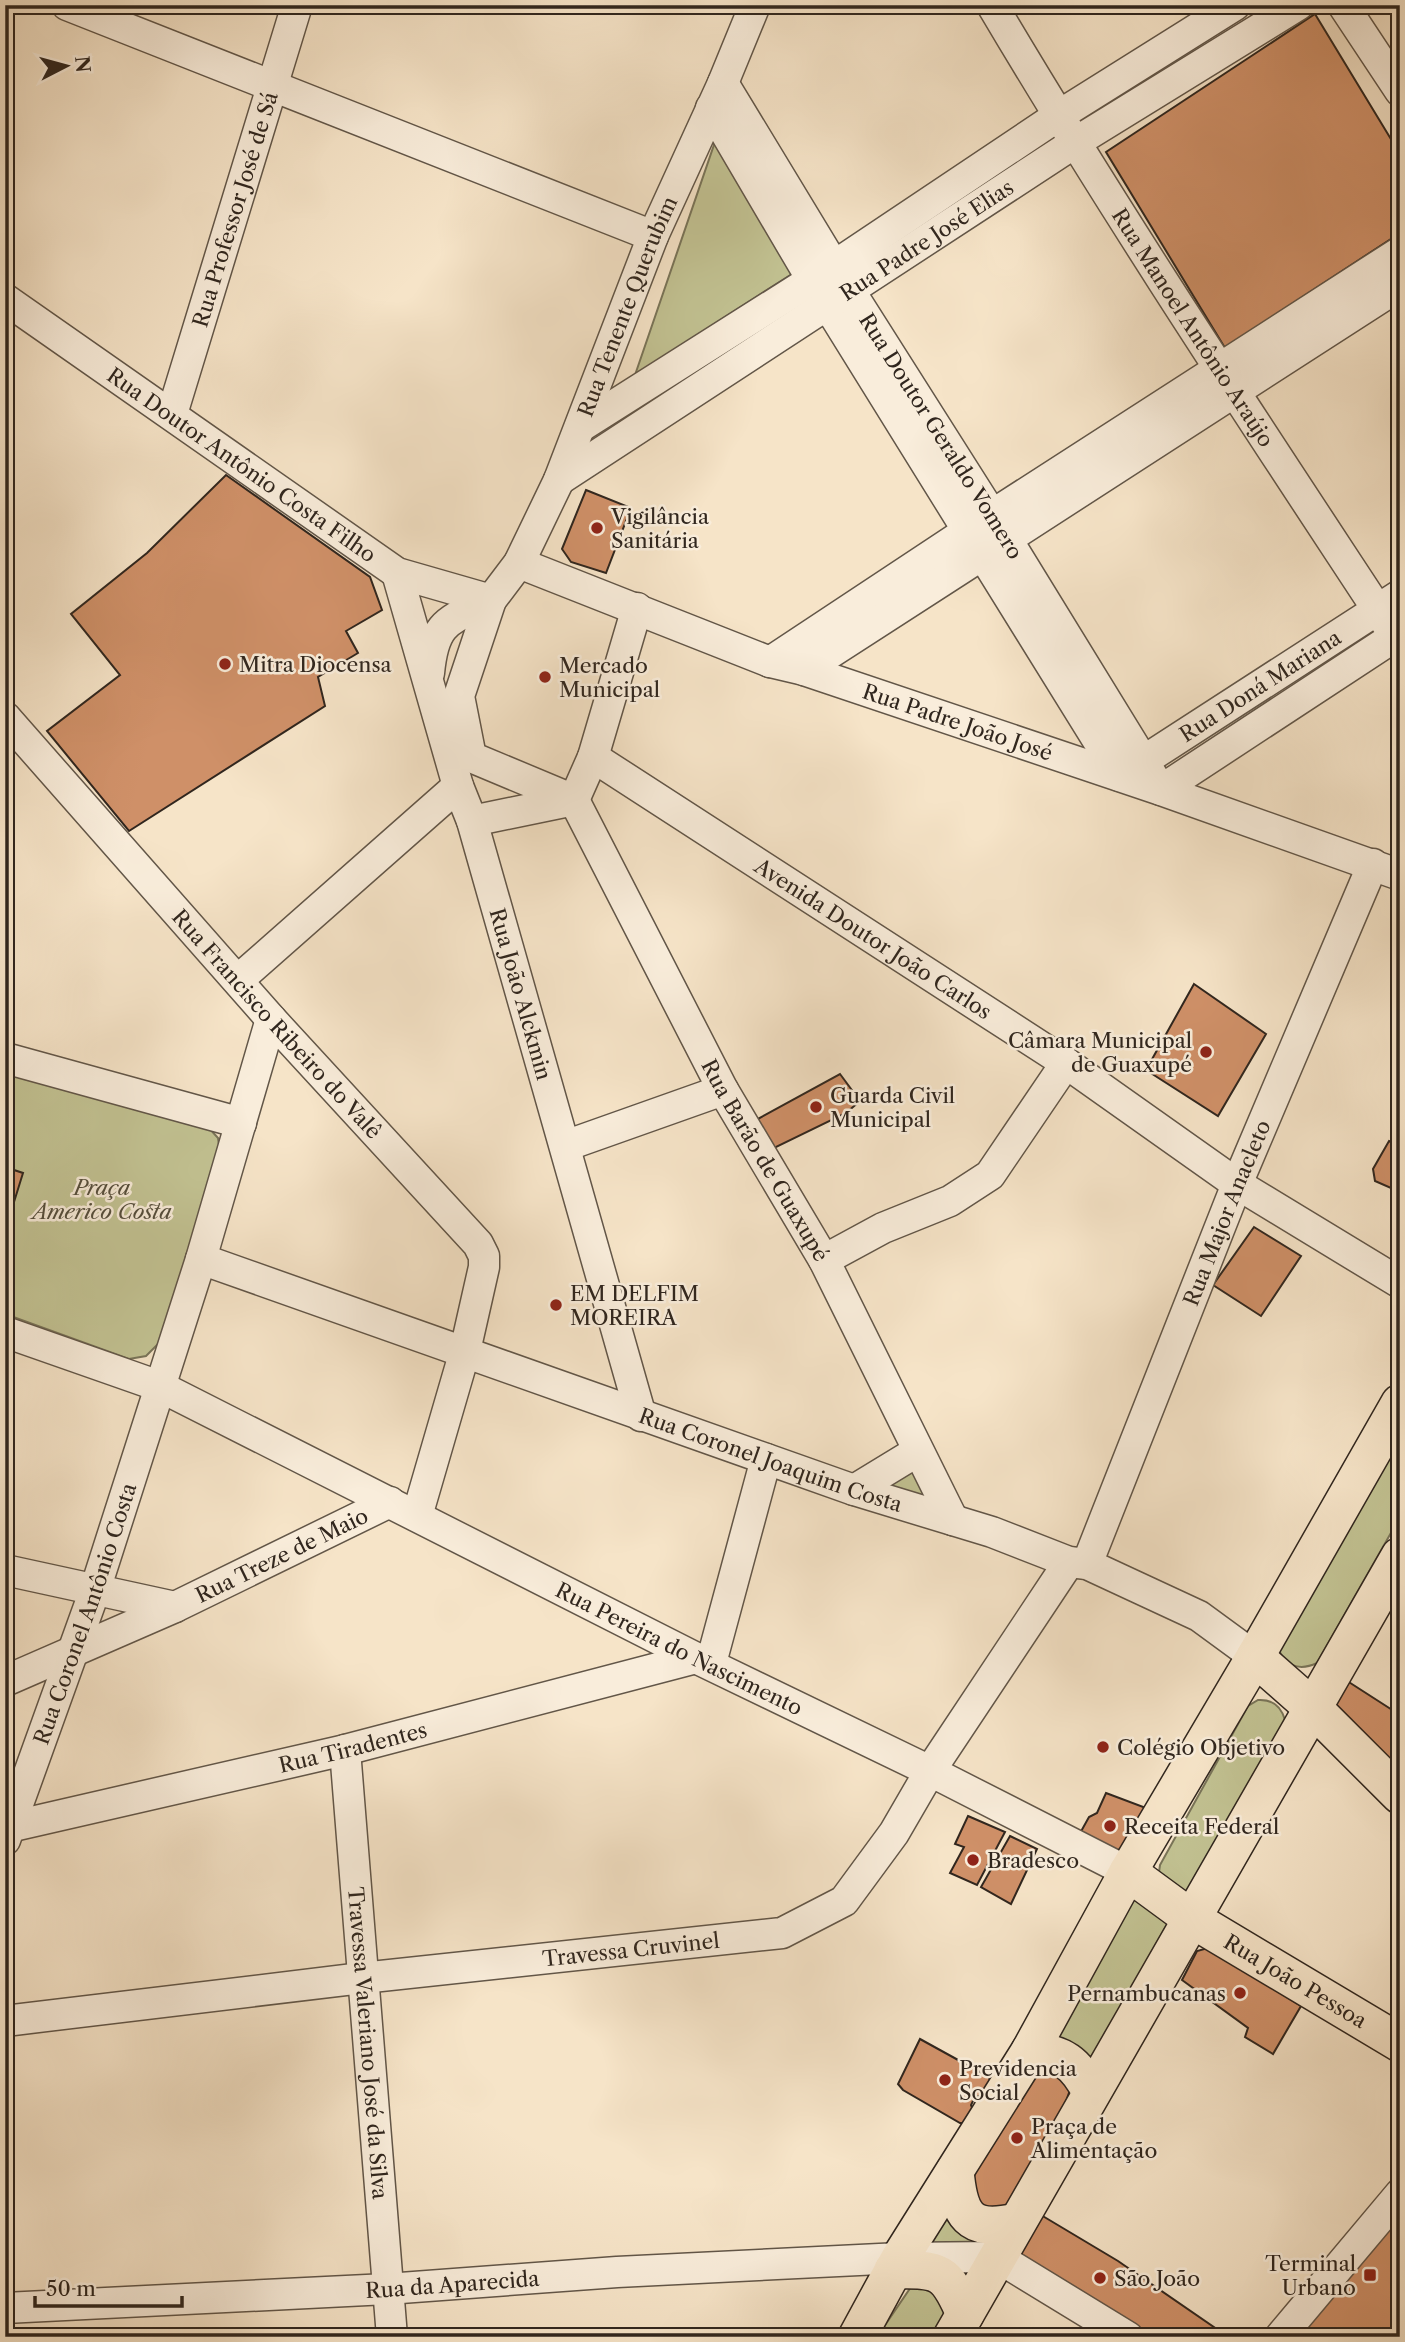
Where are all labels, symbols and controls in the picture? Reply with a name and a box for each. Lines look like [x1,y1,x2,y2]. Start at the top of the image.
north arrow [32,32,102,102]
text: N [70,55,95,74]
street label: Rua Professor José de Sá [187,88,283,330]
street label: Rua Padre José Elias [835,174,1018,306]
street label: Rua Tenente Querubim [572,192,682,420]
street label: Rua Manoel Antônio Araújo [1107,203,1279,451]
street label: Rua Doutor Geraldo Vomero [854,308,1028,563]
street label: Rua Doutor Antônio Costa Filho [103,362,381,567]
place label: Vigilância Sanitária [610,504,710,553]
marker: Vigilância Sanitária [589,520,605,536]
street label: Rua Doná Mariana [1175,624,1346,747]
place label: Mitra Diocensa [239,652,393,677]
place label: Mercado Municipal [559,653,660,702]
marker: Mitra Diocensa [217,656,233,672]
marker: Mercado Municipal [537,669,553,685]
street label: Rua Padre João José [860,678,1056,765]
street label: Avenida Doutor João Carlos [750,852,996,1024]
street label: Rua Francisco Ribeiro do Valê [167,904,387,1143]
street label: Rua João Alckmin [485,905,557,1083]
place label: Câmara Municipal de Guaxupé [1008,1028,1192,1077]
marker: Câmara Municipal de Guaxupé [1198,1044,1214,1060]
street label: Rua Barão de Guaxupé [697,1055,834,1266]
place label: Guarda Civil Municipal [830,1083,955,1132]
marker: Guarda Civil Municipal [808,1099,824,1115]
street label: Rua Major Anacleto [1178,1116,1275,1309]
park label: Praça Americo Costa [29,1175,172,1224]
place label: EM DELFIM MOREIRA [570,1281,699,1330]
marker: EM DELFIM MOREIRA [548,1297,564,1313]
street label: Rua Coronel Joaquim Costa [636,1402,906,1517]
street label: Rua Coronel Antônio Costa [28,1479,141,1748]
street label: Rua Treze de Maio [191,1502,372,1608]
street label: Rua Pereira do Nascimento [552,1577,807,1720]
street label: Rua Tiradentes [276,1717,430,1777]
place label: Colégio Objetivo [1117,1735,1285,1760]
marker: Colégio Objetivo [1095,1739,1111,1755]
place label: Receita Federal [1124,1814,1279,1839]
marker: Receita Federal [1102,1818,1118,1834]
place label: Bradesco [987,1848,1079,1873]
marker: Bradesco [965,1852,981,1868]
street label: Travessa Valeriano José da Silva [344,1886,393,2201]
street label: Travessa Cruvinel [541,1927,721,1971]
street label: Rua João Pessoa [1220,1929,1372,2033]
place label: Pernambucanas [1067,1981,1226,2006]
marker: Pernambucanas [1232,1985,1248,2001]
place label: Previdencia Social [959,2056,1078,2105]
marker: Previdencia Social [937,2072,953,2088]
place label: Praça de Alimentação [1030,2114,1157,2163]
marker: Praça de Alimentação [1009,2130,1025,2146]
place label: Terminal Urbano [1265,2251,1356,2300]
scale bar [35,2265,182,2309]
street label: Rua da Aparecida [365,2265,541,2303]
place label: São João [1114,2266,1200,2291]
marker: Terminal Urbano [1362,2267,1378,2283]
marker: São João [1092,2270,1108,2286]
text: 50 m [46,2276,96,2301]

